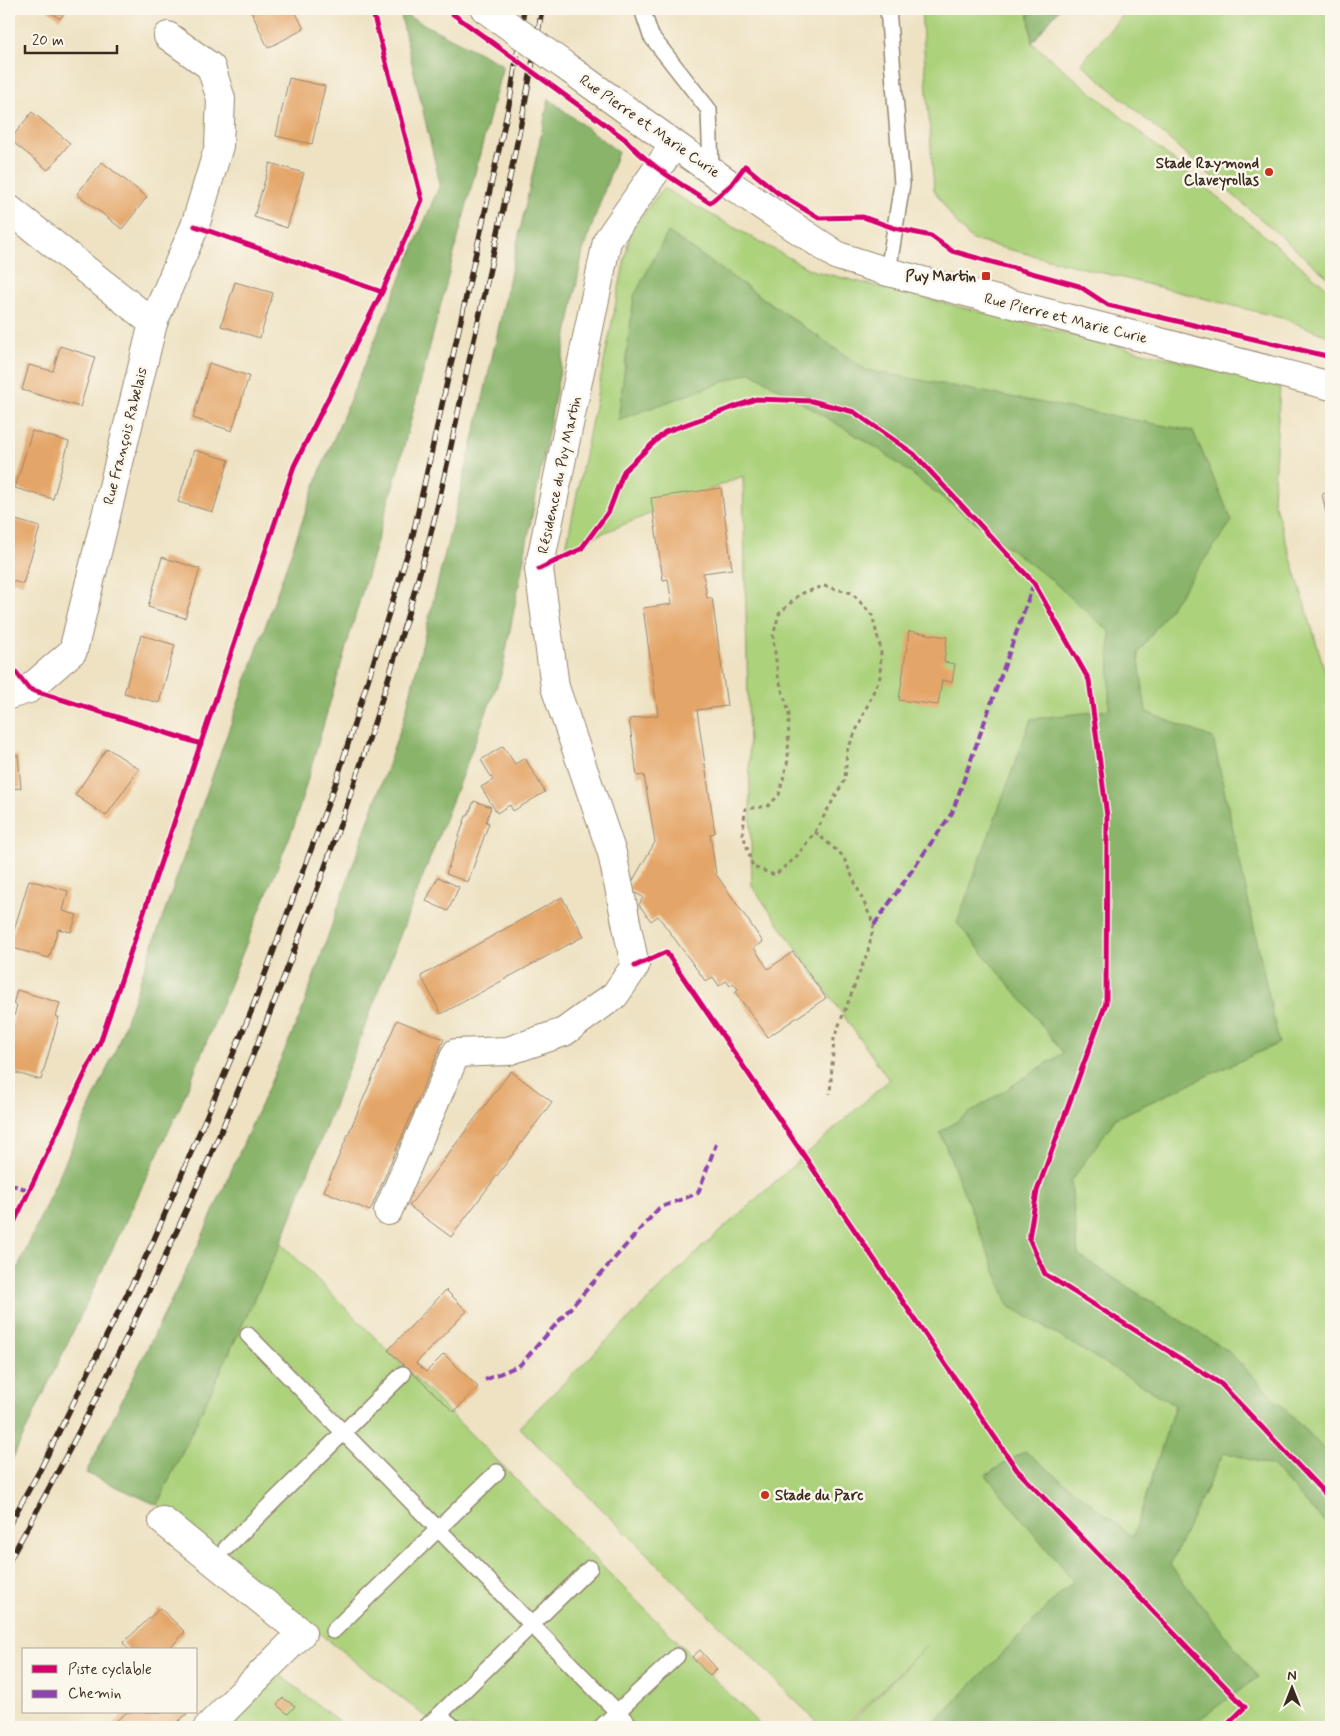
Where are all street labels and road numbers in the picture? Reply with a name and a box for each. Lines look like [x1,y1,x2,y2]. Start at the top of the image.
street label: Rue Pierre et Marie Curie [575,71,724,183]
street label: Rue Pierre et Marie Curie [982,289,1149,349]
street label: Rue François Rabelais [99,365,153,507]
street label: Résidence du Puy Martin [534,395,586,556]

